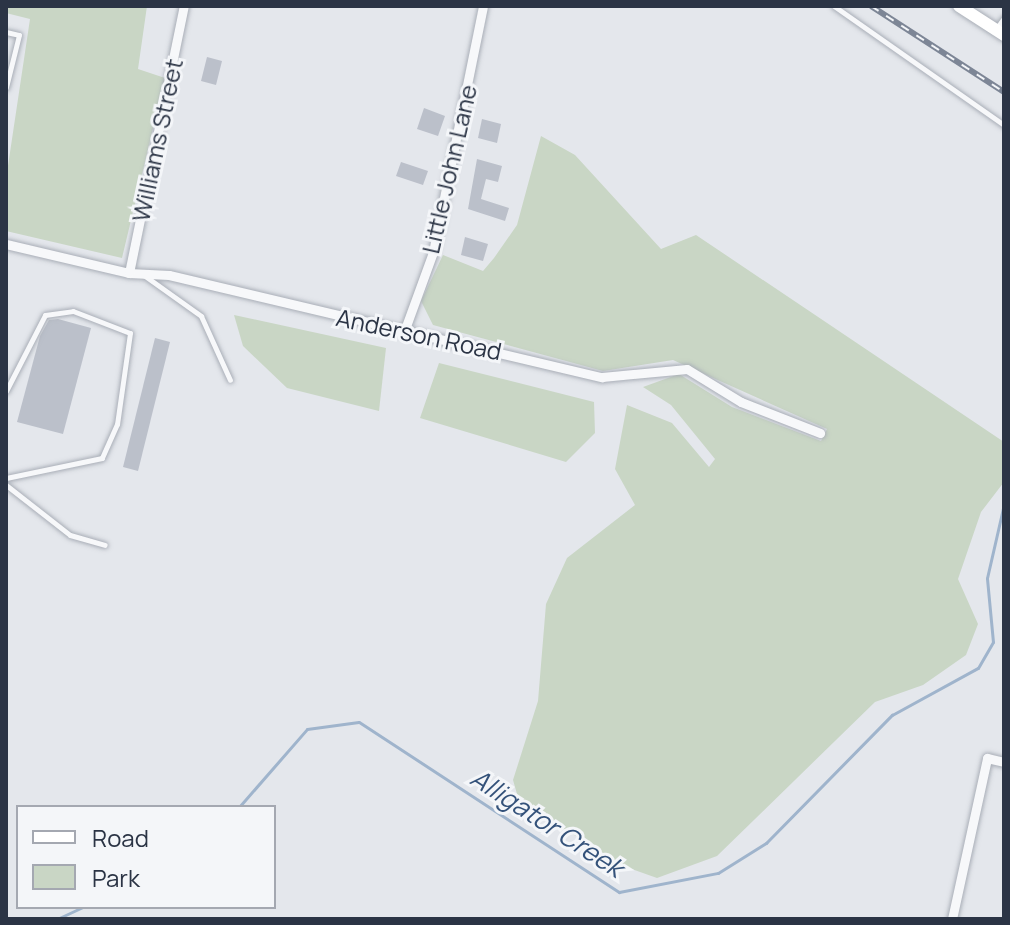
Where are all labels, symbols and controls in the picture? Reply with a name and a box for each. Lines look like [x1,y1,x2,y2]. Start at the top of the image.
street label: Williams Street [126,56,188,224]
street label: Little John Lane [416,82,482,256]
street label: Anderson Road [334,302,504,366]
water label: Alligator Creek [465,762,629,884]
legend [16,805,276,909]
text: Road [92,821,149,854]
text: Park [92,861,140,894]

